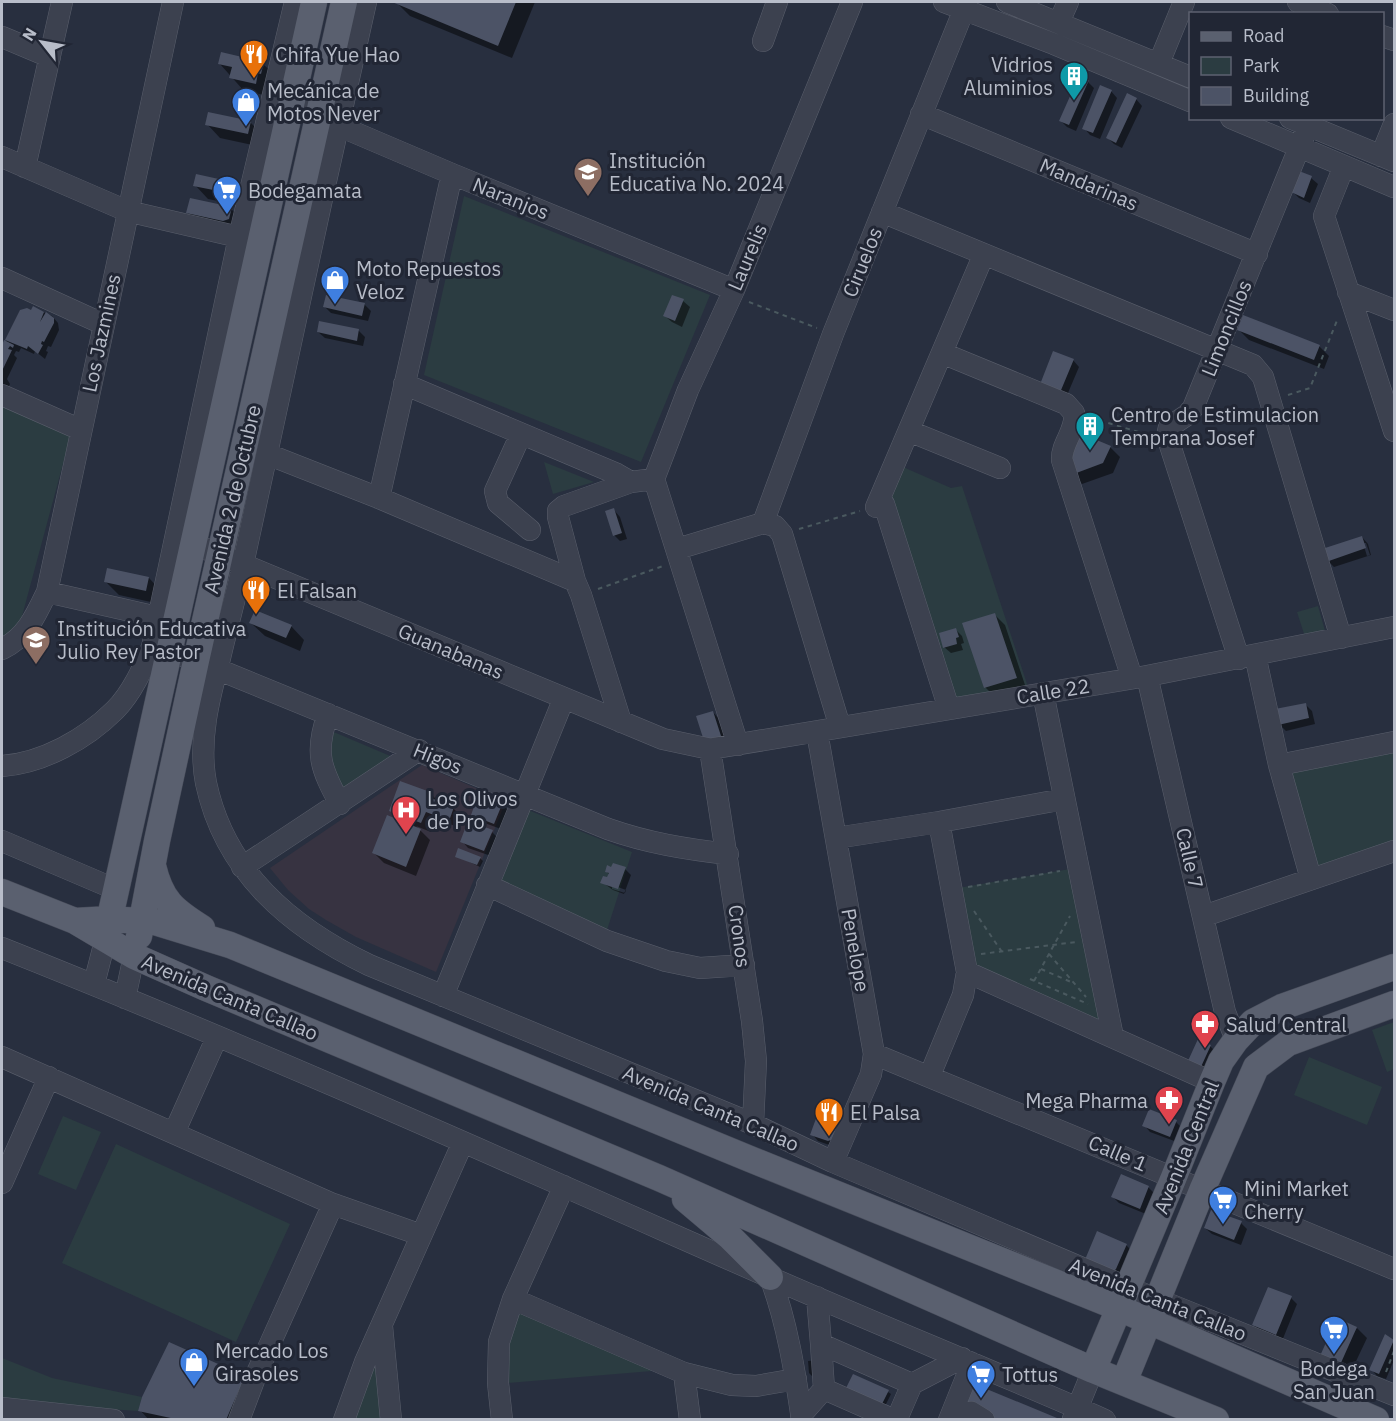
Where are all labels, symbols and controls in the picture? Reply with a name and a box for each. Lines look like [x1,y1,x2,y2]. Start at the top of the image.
north arrow [12,12,72,72]
legend [1189,12,1384,120]
text: N [18,24,41,44]
text: Road [1243,24,1284,47]
restaurant icon: Chifa Yue Hao [238,38,270,80]
place label: Chifa Yue Hao [275,41,400,68]
place label: Vidrios Aluminios [964,51,1053,101]
text: Park [1243,54,1280,77]
building icon: Vidrios Aluminios [1058,60,1090,102]
place label: Mecánica de Motos Never [267,77,380,127]
text: Building [1243,84,1310,107]
shop icon: Mecánica de Motos Never [230,86,262,128]
place label: Institución Educativa No. 2024 [609,147,784,197]
street label: Mandarinas [1036,151,1142,217]
school or university icon: Institución Educativa No. 2024 [572,156,604,198]
street label: Naranjos [469,170,553,226]
supermarket icon: Bodegamata [211,174,243,216]
place label: Bodegamata [248,177,362,204]
street label: Laurelis [721,219,773,295]
street label: Ciruelos [836,223,888,301]
place label: Moto Repuestos Veloz [356,255,501,305]
shop icon: Moto Repuestos Veloz [319,264,351,306]
street label: Los Jazmines [75,271,127,395]
street label: Limoncillos [1194,276,1258,380]
place label: Centro de Estimulacion Temprana Josef [1111,401,1319,451]
street label: Avenida 2 de Octubre [197,402,267,596]
building icon: Centro de Estimulacion Temprana Josef [1074,410,1106,452]
restaurant icon: El Falsan [240,574,272,616]
place label: El Falsan [277,577,357,604]
place label: Institución Educativa Julio Rey Pastor [57,615,247,665]
street label: Guanabanas [394,617,508,685]
school or university icon: Institución Educativa Julio Rey Pastor [20,624,52,666]
street label: Calle 22 [1015,672,1091,710]
street label: Higos [410,736,466,780]
place label: Los Olivos de Pro [427,785,518,835]
hospital icon: Los Olivos de Pro [390,794,422,836]
street label: Calle 7 [1170,825,1210,891]
street label: Cronos [722,903,758,969]
street label: Penelope [835,906,877,994]
street label: Avenida Canta Callao [138,948,322,1046]
pharmacy icon: Salud Central [1189,1008,1221,1050]
place label: Salud Central [1226,1011,1347,1038]
street label: Avenida Canta Callao [619,1059,803,1157]
street label: Avenida Central [1147,1076,1225,1218]
pharmacy icon: Mega Pharma [1153,1084,1185,1126]
place label: Mega Pharma [1025,1087,1148,1114]
restaurant icon: El Palsa [813,1096,845,1138]
place label: El Palsa [850,1099,921,1126]
street label: Calle 1 [1084,1129,1152,1177]
place label: Mini Market Cherry [1244,1175,1349,1225]
supermarket icon: Mini Market Cherry [1207,1184,1239,1226]
street label: Avenida Canta Callao [1065,1251,1251,1347]
supermarket icon: Bodega San Juan [1318,1314,1350,1356]
place label: Mercado Los Girasoles [215,1337,328,1387]
shop icon: Mercado Los Girasoles [178,1346,210,1388]
place label: Bodega San Juan [1293,1355,1375,1405]
supermarket icon: Tottus [965,1358,997,1400]
place label: Tottus [1002,1361,1058,1388]

